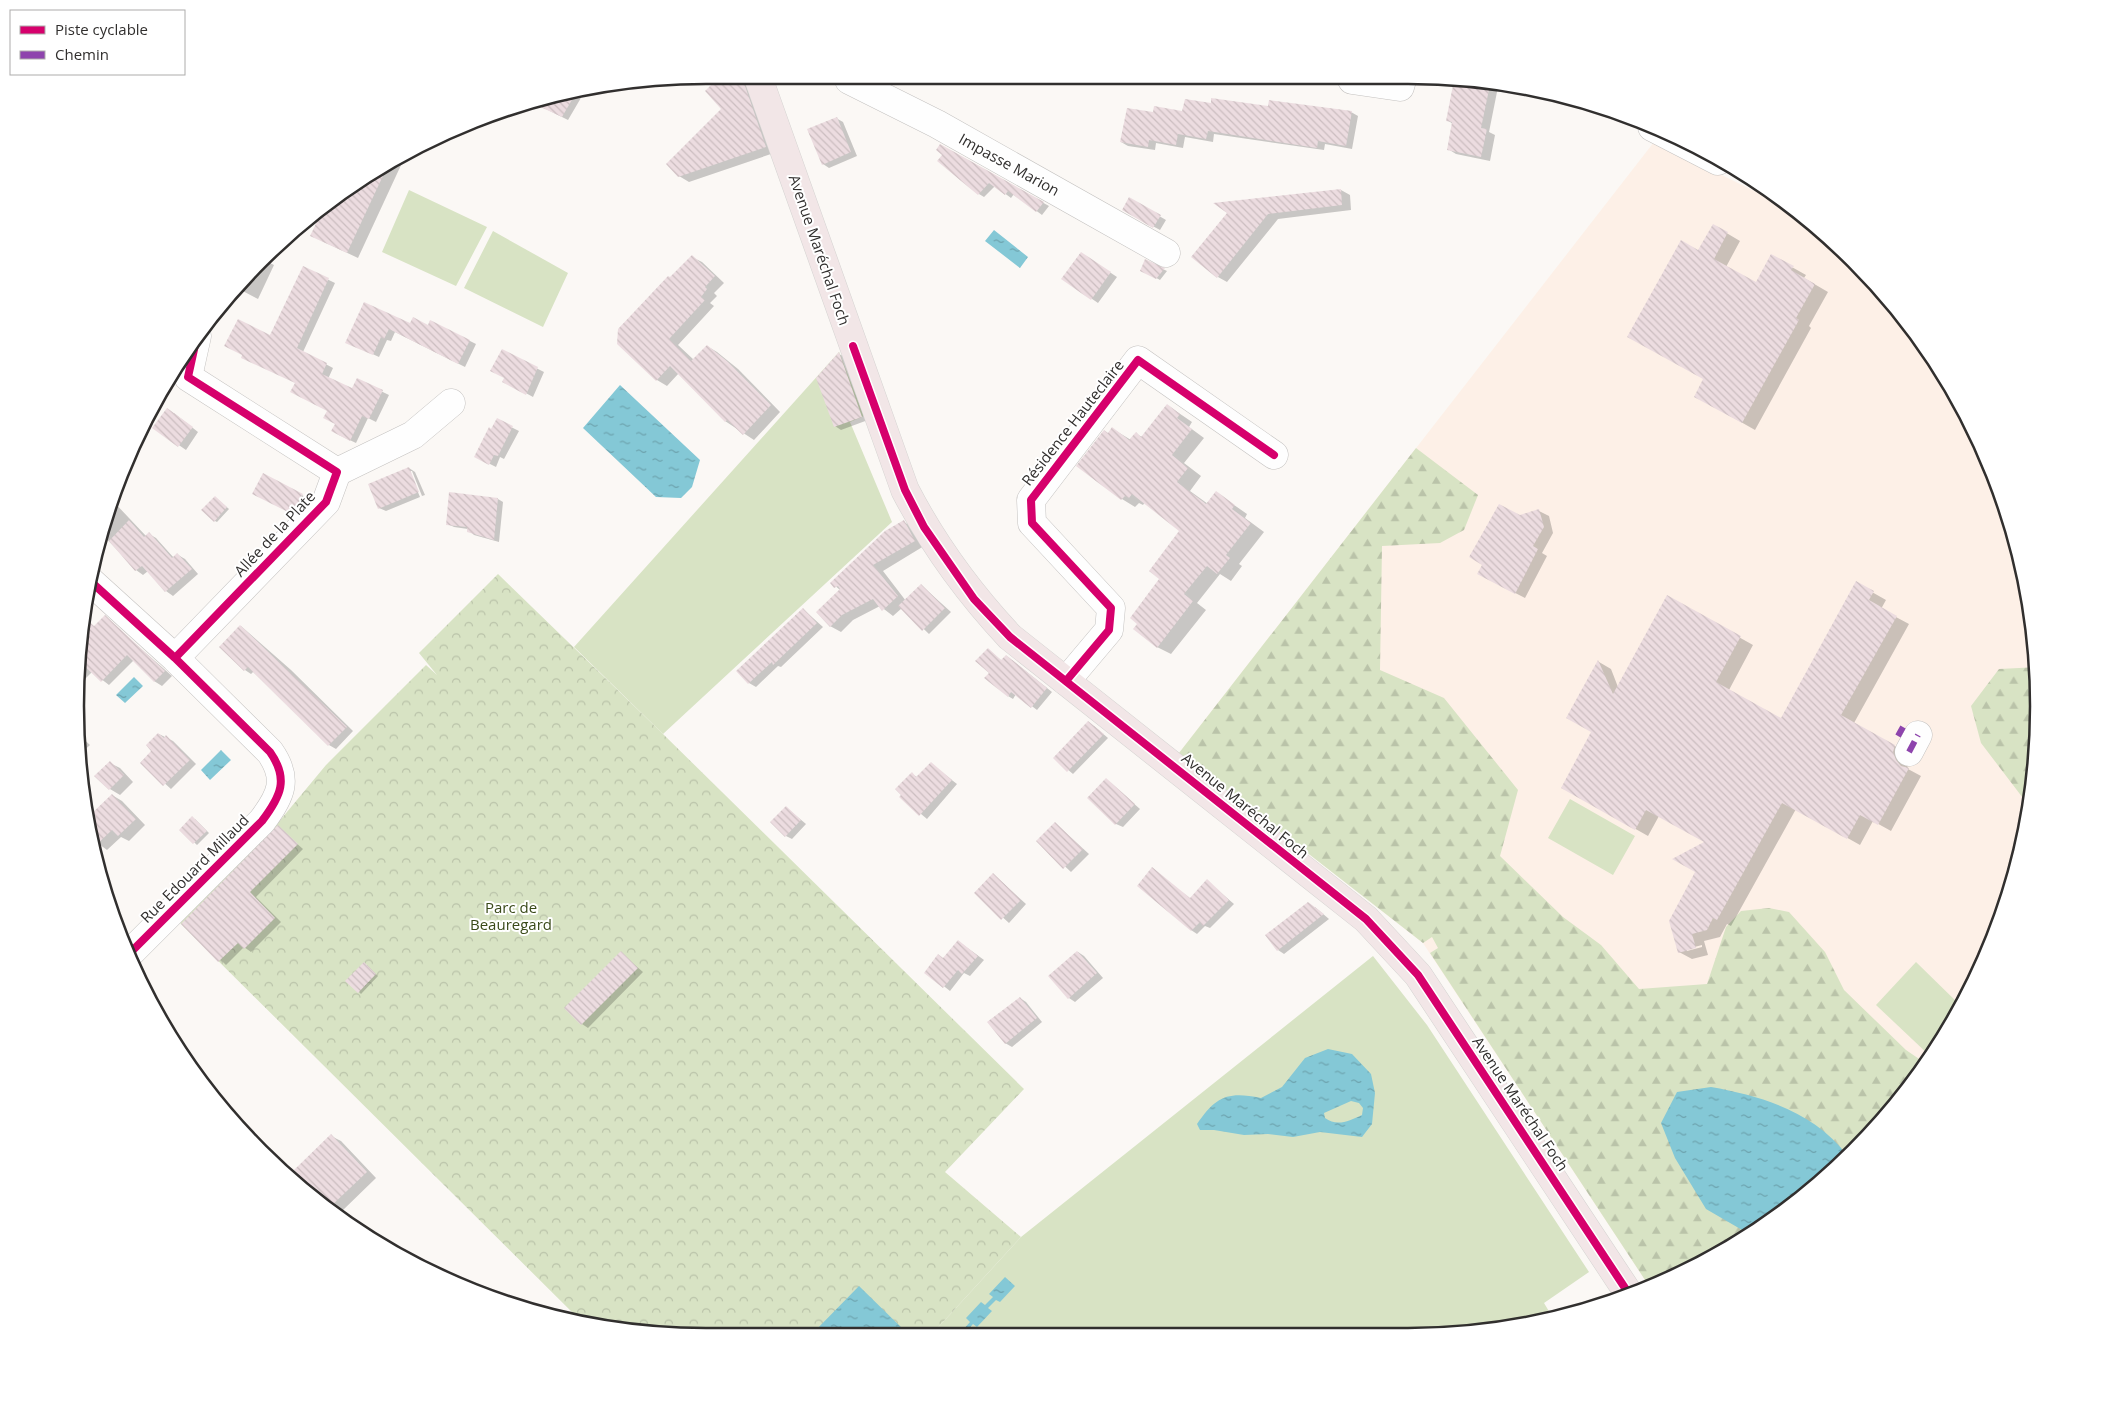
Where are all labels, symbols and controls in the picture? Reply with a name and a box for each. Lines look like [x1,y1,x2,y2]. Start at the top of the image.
legend [10,10,185,75]
text: Piste cyclable [55,19,148,39]
text: Chemin [55,44,109,64]
street label: Impasse Marion [956,128,1063,200]
street label: Avenue Maréchal Foch [785,172,855,328]
street label: Résidence Hauteclaire [1017,355,1128,490]
street label: Allée de la Plate [229,486,319,580]
street label: Avenue Maréchal Foch [1178,748,1313,863]
street label: Rue Edouard Millaud [136,810,253,927]
park label: Parc de Beauregard [470,897,552,934]
street label: Avenue Maréchal Foch [1468,1032,1573,1175]

